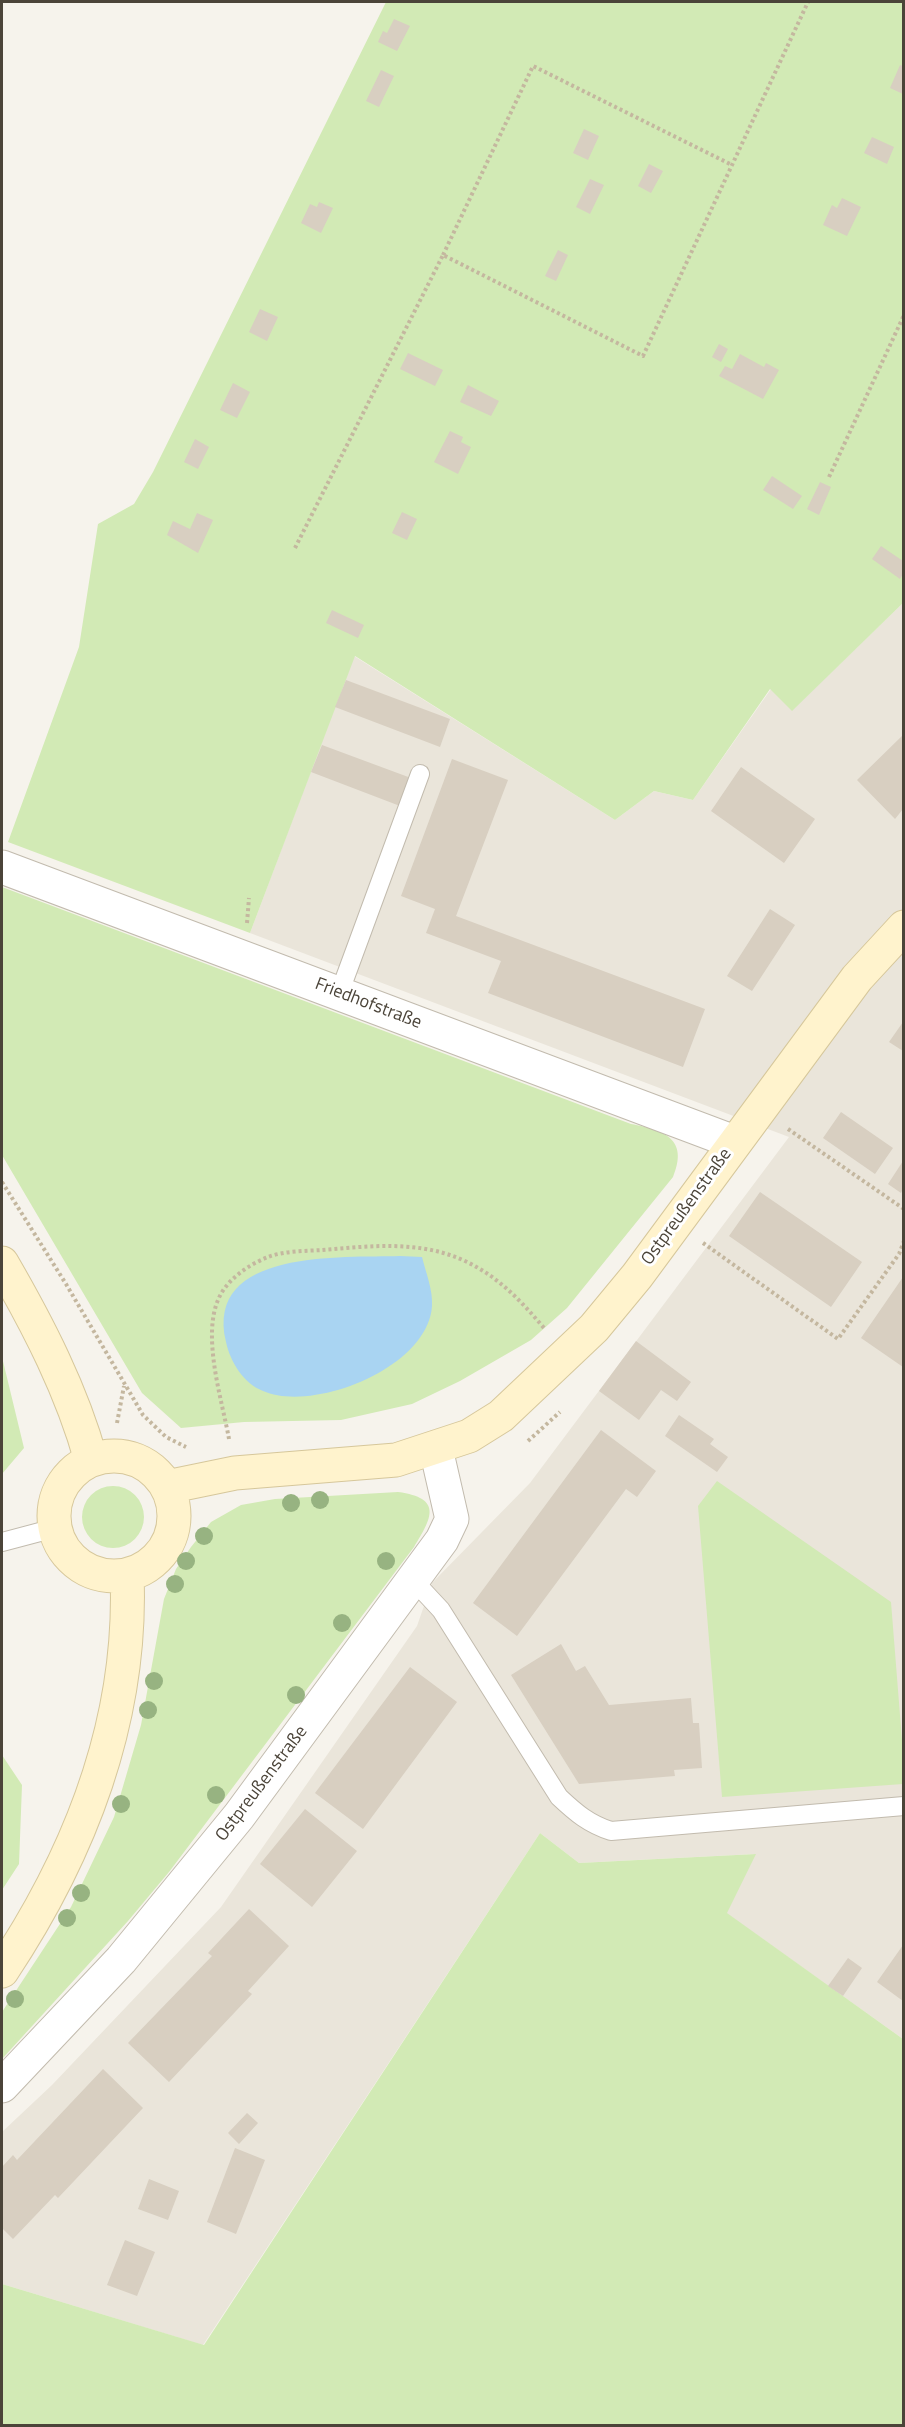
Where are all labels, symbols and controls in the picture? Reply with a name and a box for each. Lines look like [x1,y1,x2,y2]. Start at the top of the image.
street label: Friedhofstraße [312,974,424,1034]
street label: Ostpreußenstraße [637,1144,737,1270]
street label: Ostpreußenstraße [211,1722,313,1846]

